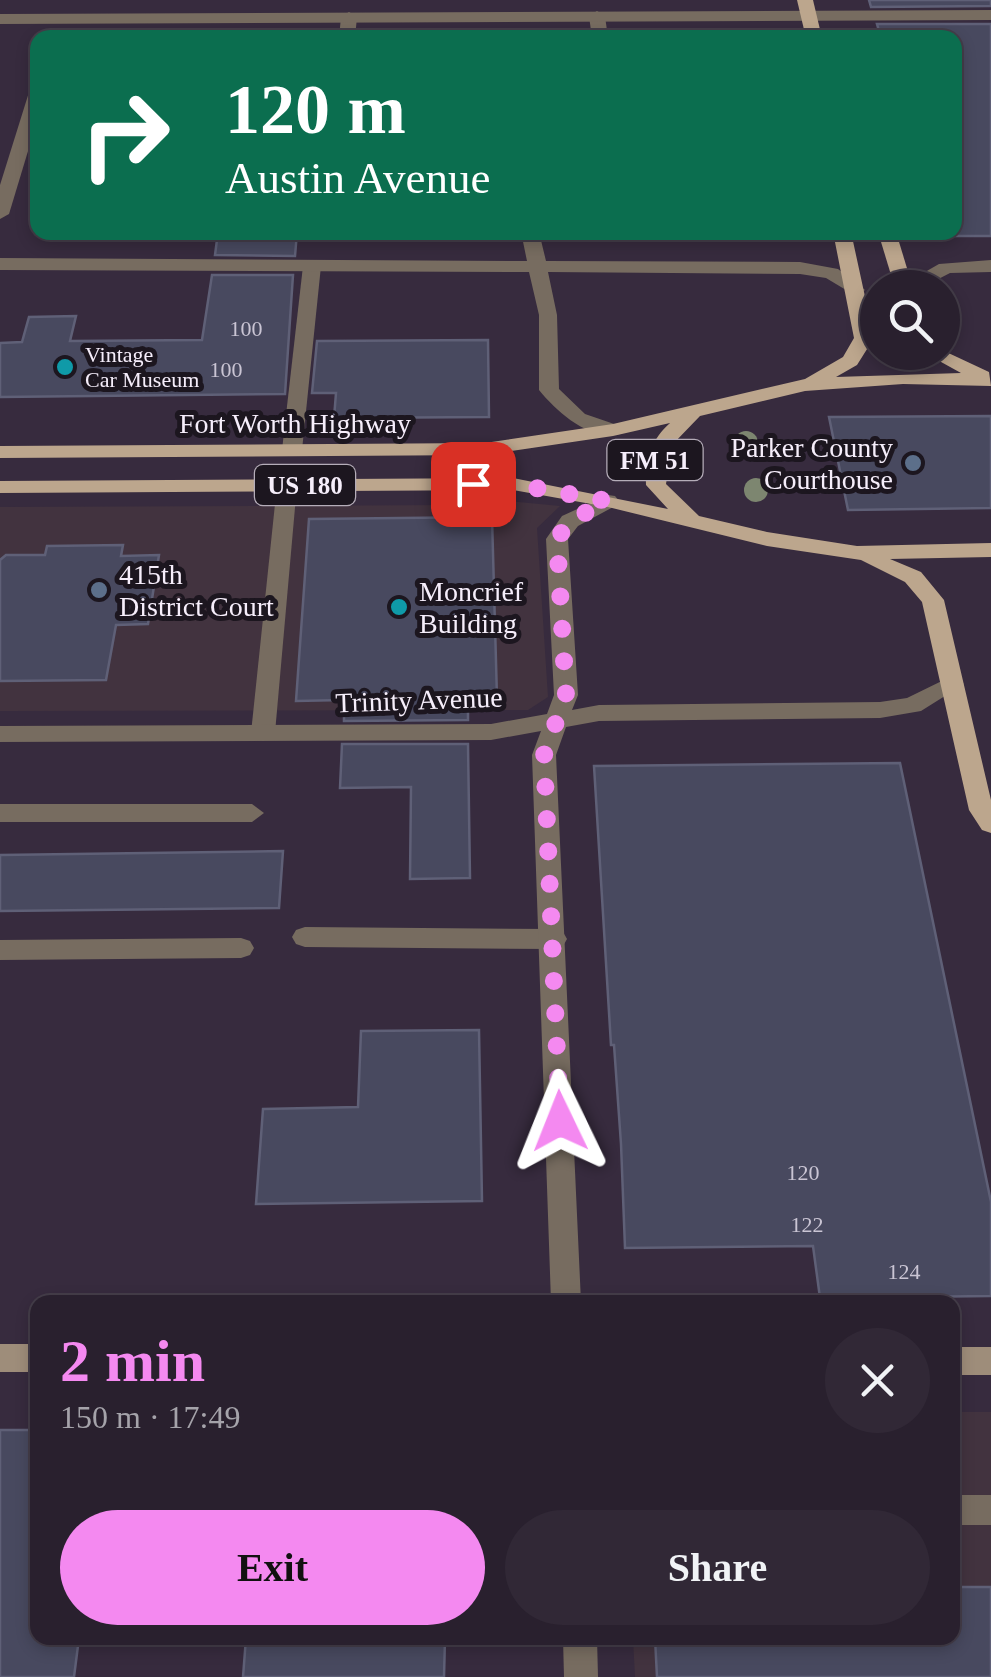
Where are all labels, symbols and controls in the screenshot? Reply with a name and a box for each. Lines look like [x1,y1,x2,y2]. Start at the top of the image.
icon: right [60,70,190,200]
text: 120 m [225,71,406,148]
text: Austin Avenue [225,153,490,203]
map controls [860,270,960,370]
button: search [860,270,960,370]
house number: 100 [230,316,263,341]
place label: Vintage Car Museum [85,342,199,392]
marker: Vintage Car Museum [54,356,76,378]
house number: 100 [210,357,243,382]
street label: Fort Worth Highway [179,408,411,439]
place label: Parker County Courthouse [730,432,893,495]
road number: FM 51 [608,440,702,480]
pin [431,442,516,527]
marker: Parker County Courthouse [902,452,924,474]
icon: arrive [446,457,501,512]
road number: US 180 [255,465,355,505]
place label: 415th District Court [119,559,274,622]
place label: Moncrief Building [419,576,524,639]
marker: 415th District Court [88,579,110,601]
marker: Moncrief Building [388,596,410,618]
street label: Trinity Avenue [335,682,503,718]
position arrow [508,1069,612,1173]
house number: 120 [787,1160,820,1185]
house number: 122 [791,1212,824,1237]
house number: 124 [888,1259,921,1284]
text: 2 min [60,1328,205,1394]
button: close [825,1328,930,1433]
text: 150 m · 17:49 [60,1399,240,1435]
button: Exit [60,1510,485,1625]
button: Share [505,1510,930,1625]

